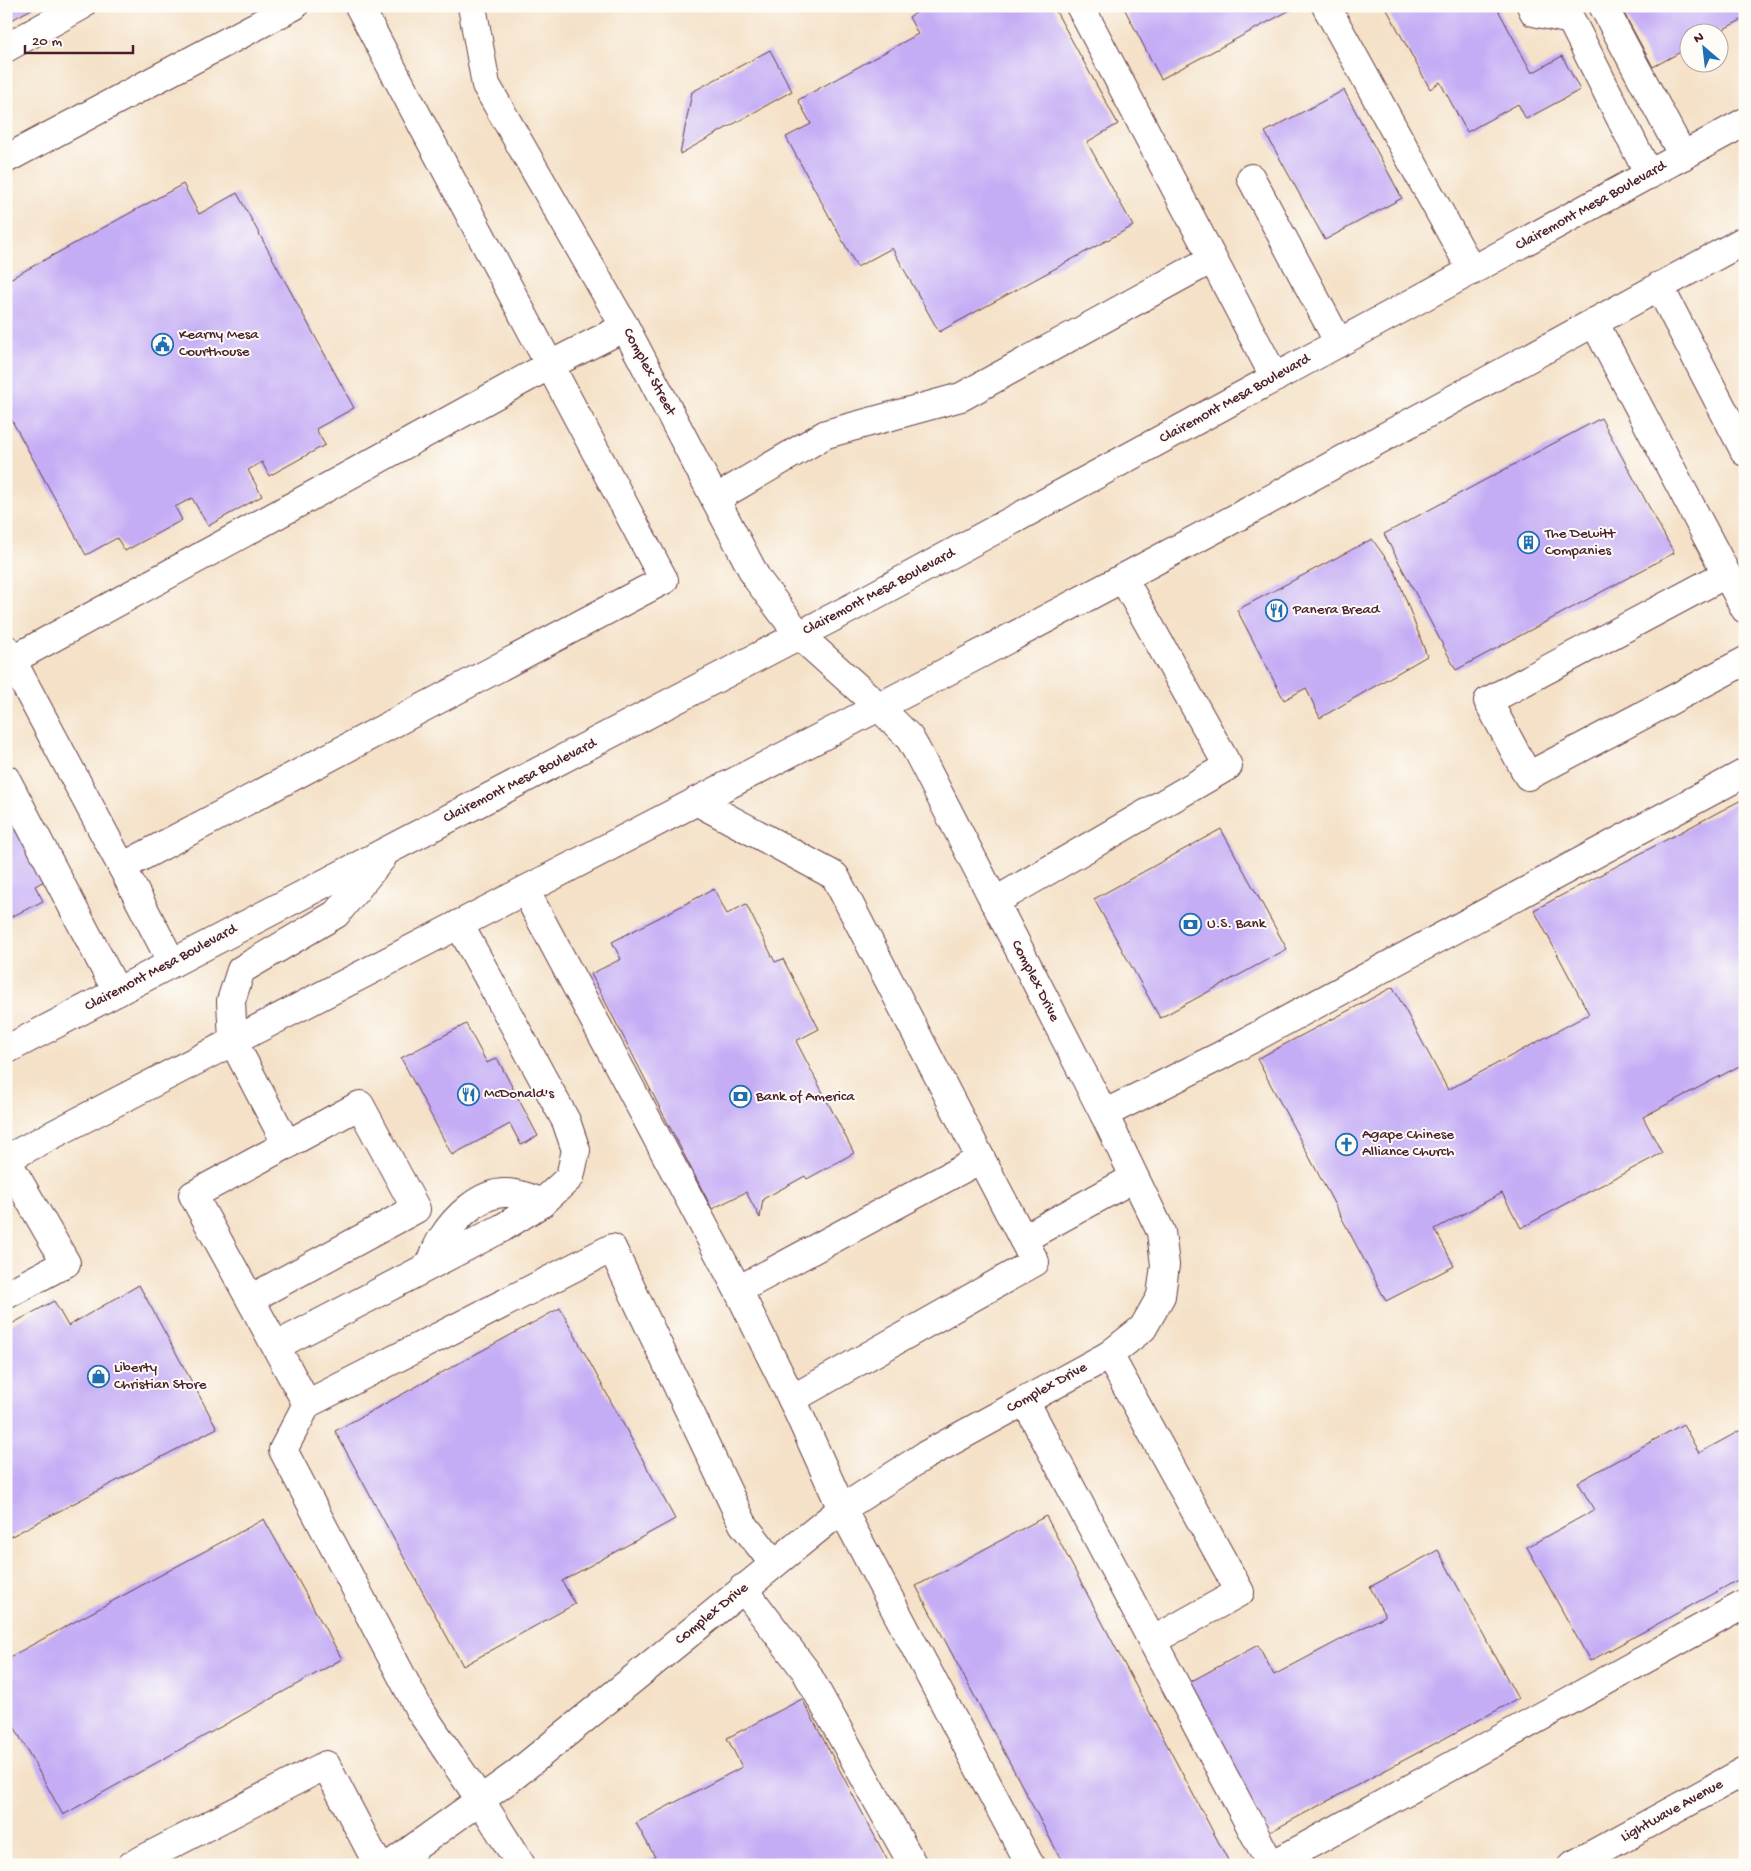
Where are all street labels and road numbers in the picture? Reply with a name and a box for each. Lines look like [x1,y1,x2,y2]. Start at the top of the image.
street label: Clairemont Mesa Boulevard [1513,156,1671,255]
street label: Complex Street [618,325,680,420]
street label: Clairemont Mesa Boulevard [1157,349,1315,448]
street label: Clairemont Mesa Boulevard [800,544,959,640]
street label: Clairemont Mesa Boulevard [440,734,601,827]
street label: Clairemont Mesa Boulevard [82,920,241,1016]
street label: Complex Drive [1007,937,1063,1025]
street label: Complex Drive [1004,1358,1091,1417]
street label: Complex Drive [672,1579,752,1649]
street label: Lightwave Avenue [1618,1775,1727,1847]

